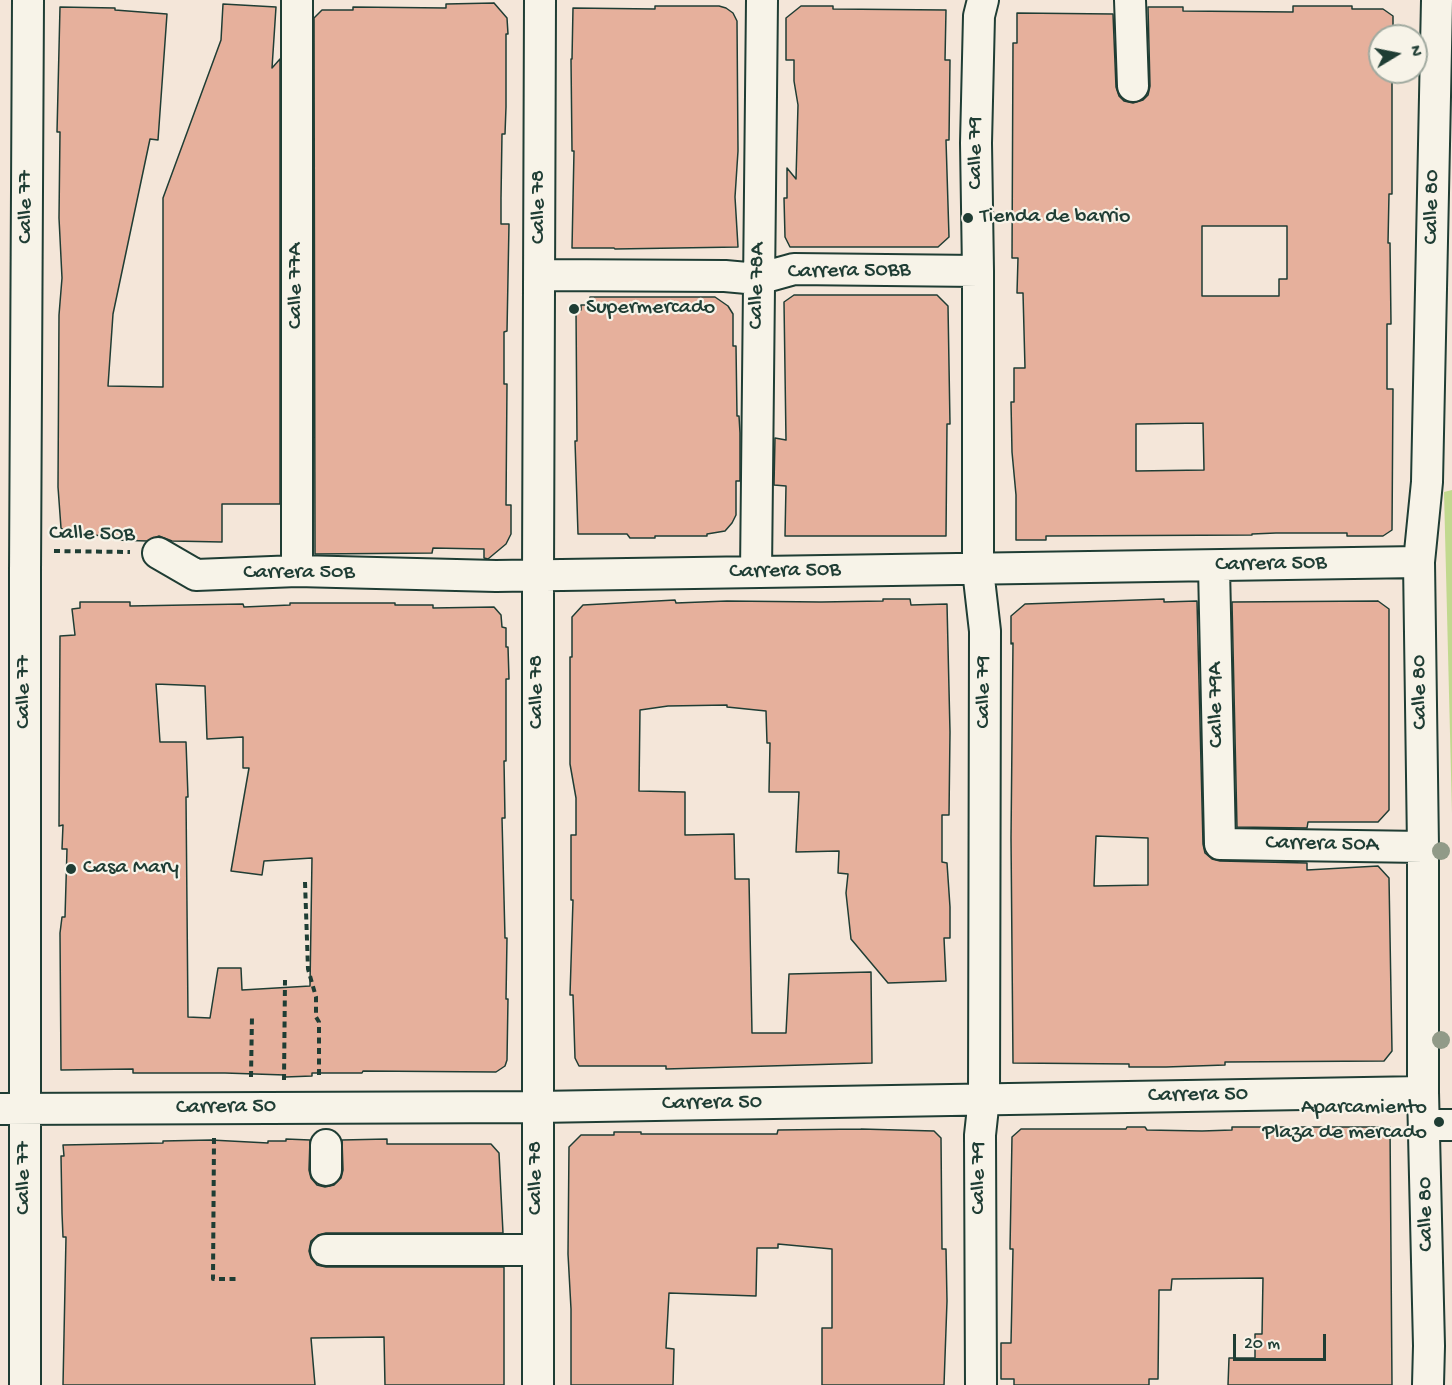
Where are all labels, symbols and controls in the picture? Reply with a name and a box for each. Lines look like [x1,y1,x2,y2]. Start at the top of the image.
north arrow [1368,24,1428,84]
text: N [1404,44,1425,58]
street label: Calle 79 [964,117,990,189]
street label: Calle 80 [1419,169,1447,245]
street label: Calle 77 [14,170,40,244]
street label: Calle 78 [527,170,553,244]
place label: Tienda de barrio [980,205,1130,231]
marker: Tienda de barrio [961,211,975,225]
street label: Calle 78A [744,242,772,330]
street label: Calle 77A [284,243,310,329]
street label: Carrera 50BB [787,258,911,286]
place label: Supermercado [586,296,715,322]
marker: Supermercado [567,302,581,316]
street label: Calle 50B [49,521,135,549]
street label: Carrera 50B [1215,551,1327,579]
street label: Carrera 50B [729,558,841,586]
street label: Carrera 50B [243,561,355,587]
street label: Calle 80 [1407,654,1435,730]
street label: Calle 77 [12,655,38,729]
street label: Calle 78 [525,655,551,729]
street label: Calle 79 [972,656,998,728]
street label: Calle 79A [1203,662,1231,748]
street label: Carrera 50A [1265,831,1379,859]
place label: Casa Mary [83,856,179,882]
marker: Casa Mary [64,862,78,876]
street label: Carrera 50 [1148,1082,1248,1110]
street label: Carrera 50 [662,1090,762,1118]
street label: Carrera 50 [176,1094,276,1122]
place label: Aparcamiento Plaza de mercado [1262,1096,1427,1148]
marker: Aparcamiento Plaza de mercado [1432,1115,1446,1129]
street label: Calle 77 [12,1141,38,1215]
street label: Calle 78 [524,1141,550,1215]
street label: Calle 79 [967,1142,993,1214]
street label: Calle 80 [1413,1176,1441,1252]
scale bar [1236,1322,1329,1360]
text: 20 m [1244,1334,1280,1355]

